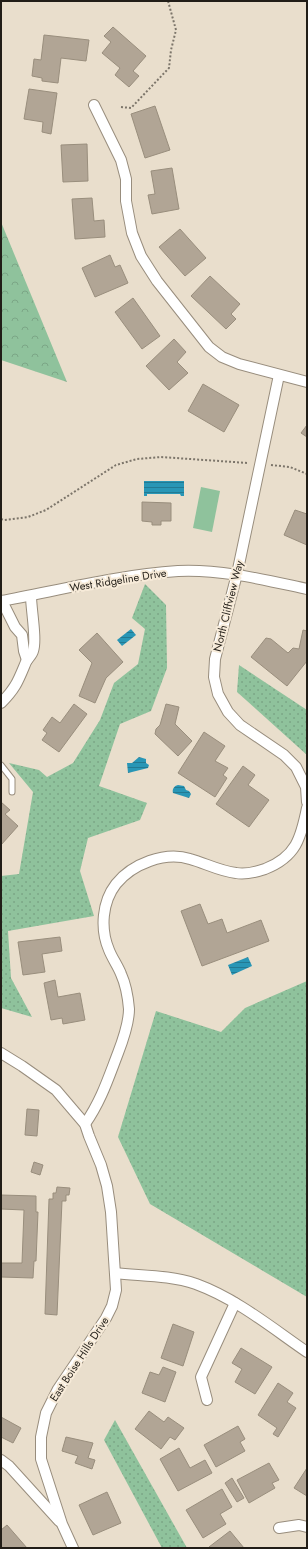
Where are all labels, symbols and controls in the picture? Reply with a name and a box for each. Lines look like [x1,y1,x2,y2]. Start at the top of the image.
street label: North Cliffview Way [209,559,247,653]
street label: West Ridgeline Drive [68,564,168,596]
street label: East Boise Hills Drive [46,1313,113,1404]

